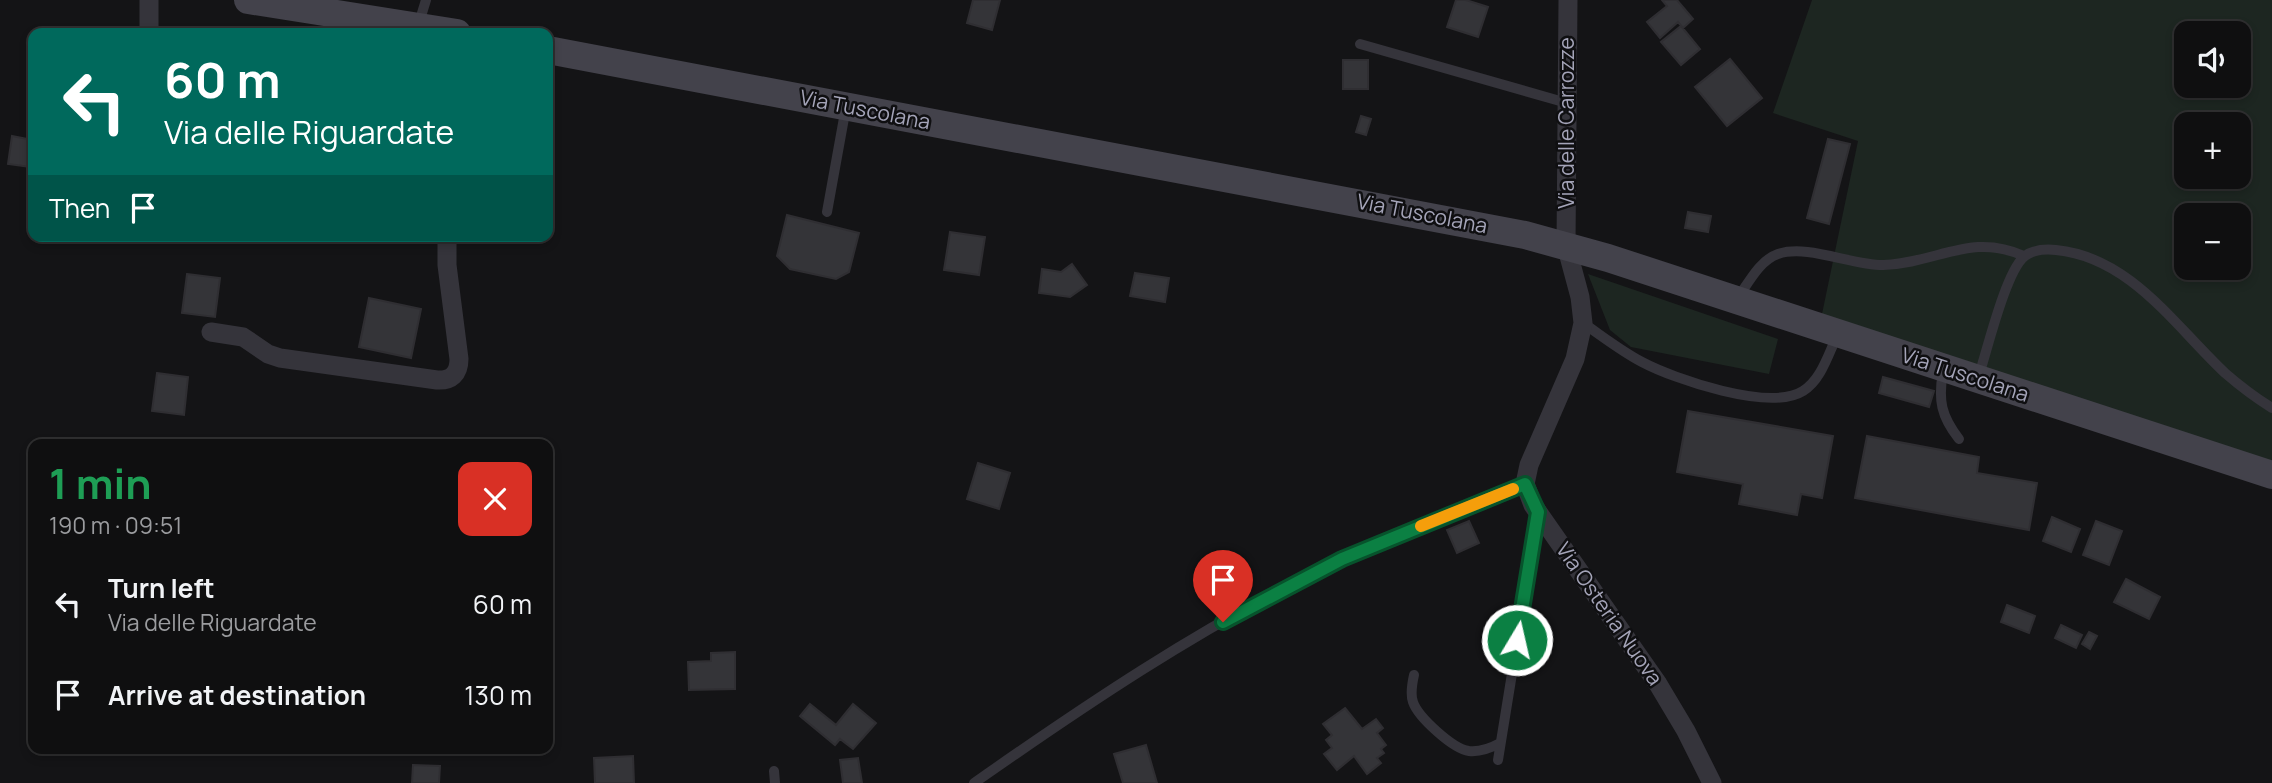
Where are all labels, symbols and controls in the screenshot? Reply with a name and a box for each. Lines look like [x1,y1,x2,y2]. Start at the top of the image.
map controls [2174,21,2251,280]
button: sound [2174,21,2251,98]
street label: Via delle Carrozze [1552,37,1580,209]
text: 60 m [164,46,281,113]
icon: left [49,56,140,147]
street label: Via Tuscolana [798,83,933,135]
text: Via delle Riguardate [164,110,454,154]
button: + [2174,112,2251,189]
street label: Via Tuscolana [1355,187,1490,239]
icon: arrive [124,189,162,227]
text: Then [49,190,110,226]
button: − [2174,203,2251,280]
street label: Via Tuscolana [1898,340,2033,408]
text: 1 min [49,454,152,512]
button: close [458,462,532,536]
text: 190 m · 09:51 [49,509,182,541]
street label: Via Osteria Nuova [1550,536,1670,690]
pin [1193,550,1253,622]
icon: arrive [1204,561,1242,599]
text: Turn left [108,570,215,606]
icon: left [49,585,87,623]
text: 60 m [473,586,532,622]
position arrow [1480,603,1554,677]
text: Via delle Riguardate [108,606,317,638]
icon: arrive [49,676,87,714]
text: Arrive at destination [108,677,366,713]
text: 130 m [464,677,532,713]

